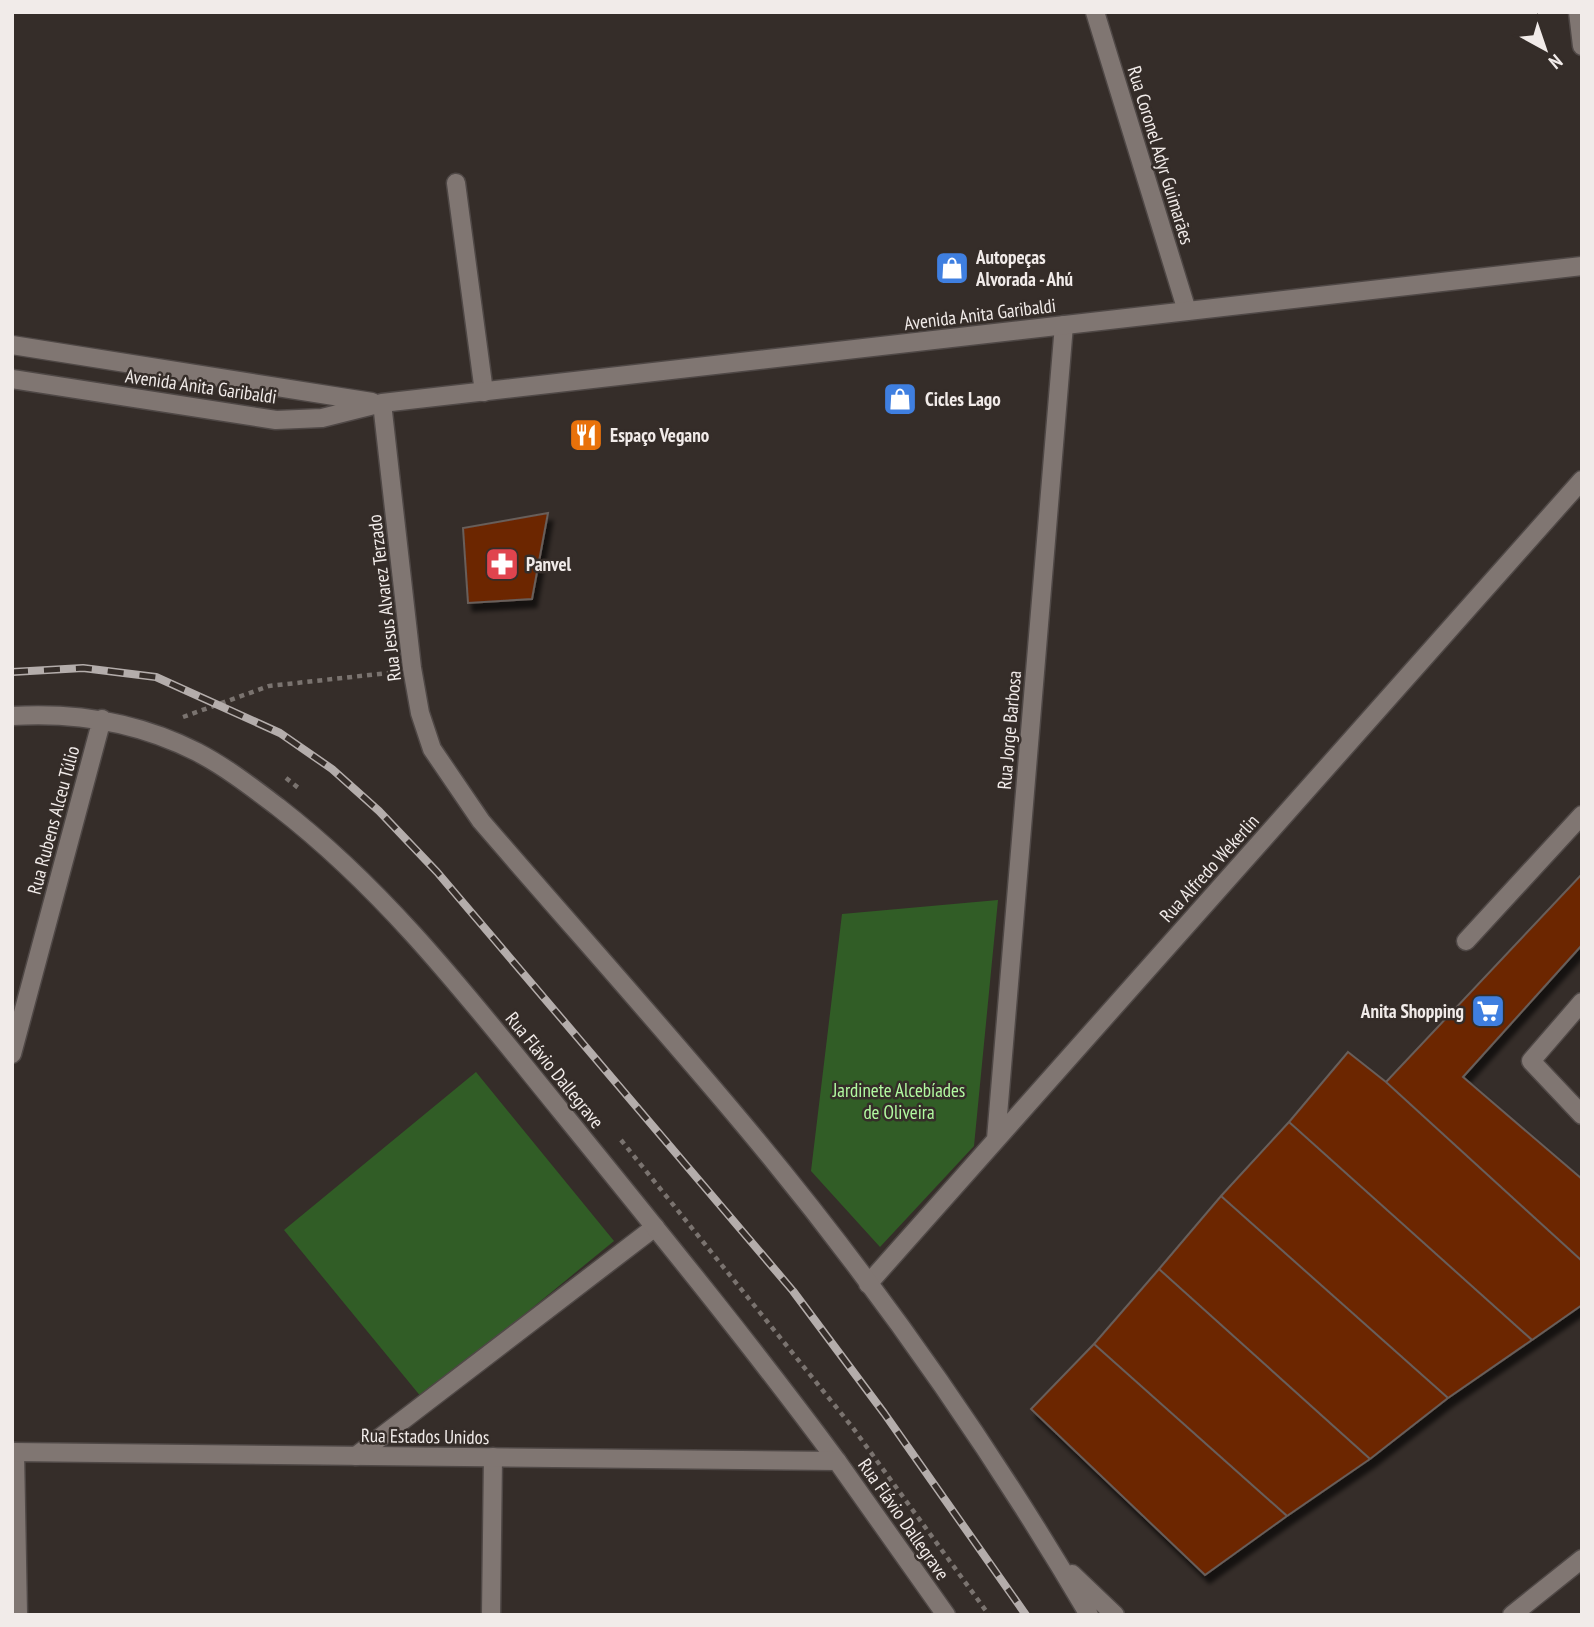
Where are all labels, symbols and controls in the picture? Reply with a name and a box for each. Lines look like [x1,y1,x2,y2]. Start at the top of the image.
north arrow [1510,14,1580,84]
text: N [1544,50,1568,75]
street label: Rua Coronel Adyr Guimarães [1122,63,1200,247]
place label: Autopeças Alvorada - Ahú [975,245,1073,291]
shop icon: Autopeças Alvorada - Ahú [933,249,971,287]
street label: Avenida Anita Garibaldi [903,293,1057,335]
street label: Avenida Anita Garibaldi [124,363,278,409]
shop icon: Cicles Lago [881,380,919,418]
place label: Cicles Lago [925,387,1001,411]
restaurant icon: Espaço Vegano [567,416,605,454]
place label: Espaço Vegano [610,423,709,447]
street label: Rua Jesus Alvarez Terzado [362,513,406,683]
pharmacy icon: Panvel [483,545,521,583]
place label: Panvel [526,552,572,576]
street label: Rua Jorge Barbosa [992,670,1026,790]
street label: Rua Rubens Alceu Túlio [22,743,84,897]
street label: Rua Alfredo Wekerlin [1154,809,1264,927]
supermarket icon: Anita Shopping [1469,992,1507,1030]
place label: Anita Shopping [1360,999,1464,1023]
street label: Rua Flávio Dallegrave [501,1007,609,1133]
park label: Jardinete Alcebíades de Oliveira [832,1078,965,1124]
street label: Rua Estados Unidos [361,1423,489,1449]
street label: Rua Flávio Dallegrave [853,1454,955,1585]

